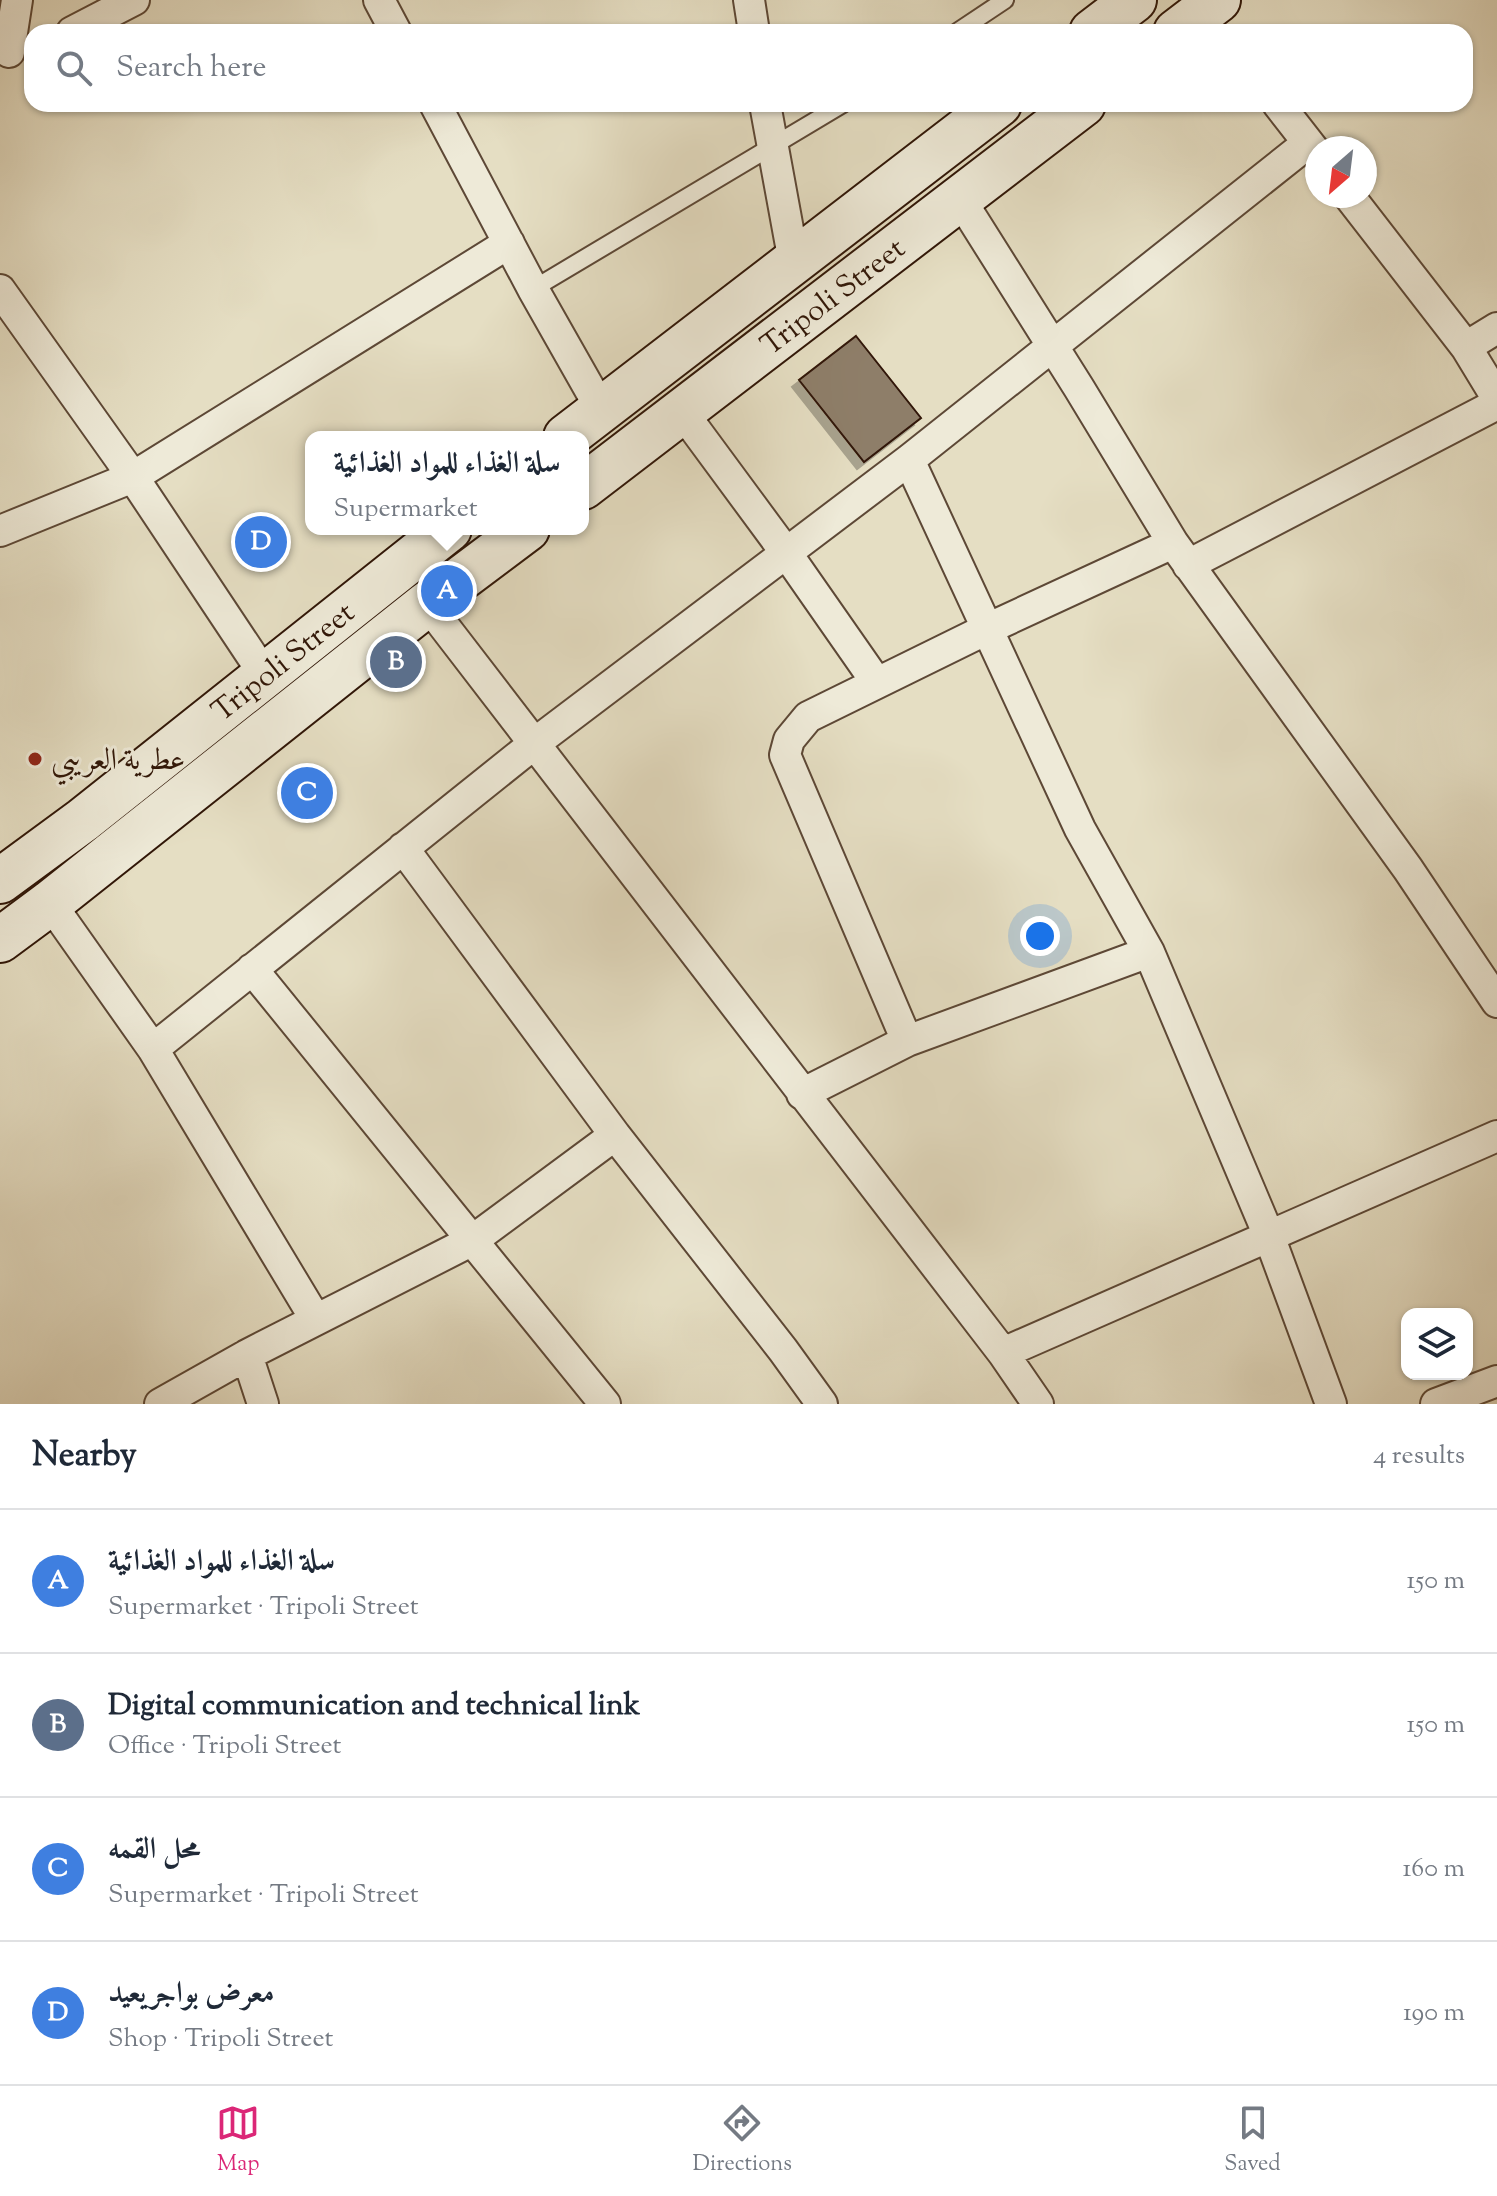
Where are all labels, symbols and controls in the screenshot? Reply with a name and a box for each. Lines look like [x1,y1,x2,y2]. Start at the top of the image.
search box [24,24,1473,112]
icon: search [52,46,96,90]
text: Search here [116,47,266,90]
north arrow [1305,136,1377,208]
street label: Tripoli Street [753,229,915,367]
popup [305,431,589,535]
text: سلة الغذاء للمواد الغذائية [334,443,560,486]
text: Supermarket [334,491,478,528]
pin: D [235,512,287,572]
pin: A [421,561,473,621]
street label: Tripoli Street [204,593,365,734]
pin: B [370,632,422,692]
place label: عطرية العريبي [51,740,185,786]
marker: عطرية العريبي [26,750,44,768]
pin: C [281,763,333,823]
your location [1020,916,1060,956]
map controls [1401,1308,1473,1380]
button: layers [1401,1308,1473,1380]
text: Nearby [32,1432,137,1481]
text: 4 results [1373,1438,1465,1475]
text: سلة الغذاء للمواد الغذائية [108,1541,335,1584]
text: A [47,1563,69,1600]
text: 150 m [1406,1563,1465,1600]
text: Supermarket · Tripoli Street [108,1589,419,1626]
text: Digital communication and technical link [108,1685,640,1728]
text: B [50,1707,66,1744]
text: 150 m [1406,1707,1465,1744]
text: Office · Tripoli Street [108,1728,341,1765]
text: محل القمه [108,1829,200,1872]
text: C [48,1851,68,1888]
text: 160 m [1402,1851,1465,1888]
text: Supermarket · Tripoli Street [108,1877,419,1914]
text: معرض بواجريعيد [108,1973,274,2016]
text: D [48,1995,68,2032]
text: 190 m [1403,1995,1465,2032]
text: Shop · Tripoli Street [108,2021,333,2058]
tab: Map [216,2101,260,2181]
tab: Directions [693,2101,792,2181]
tab: Saved [1224,2101,1281,2181]

